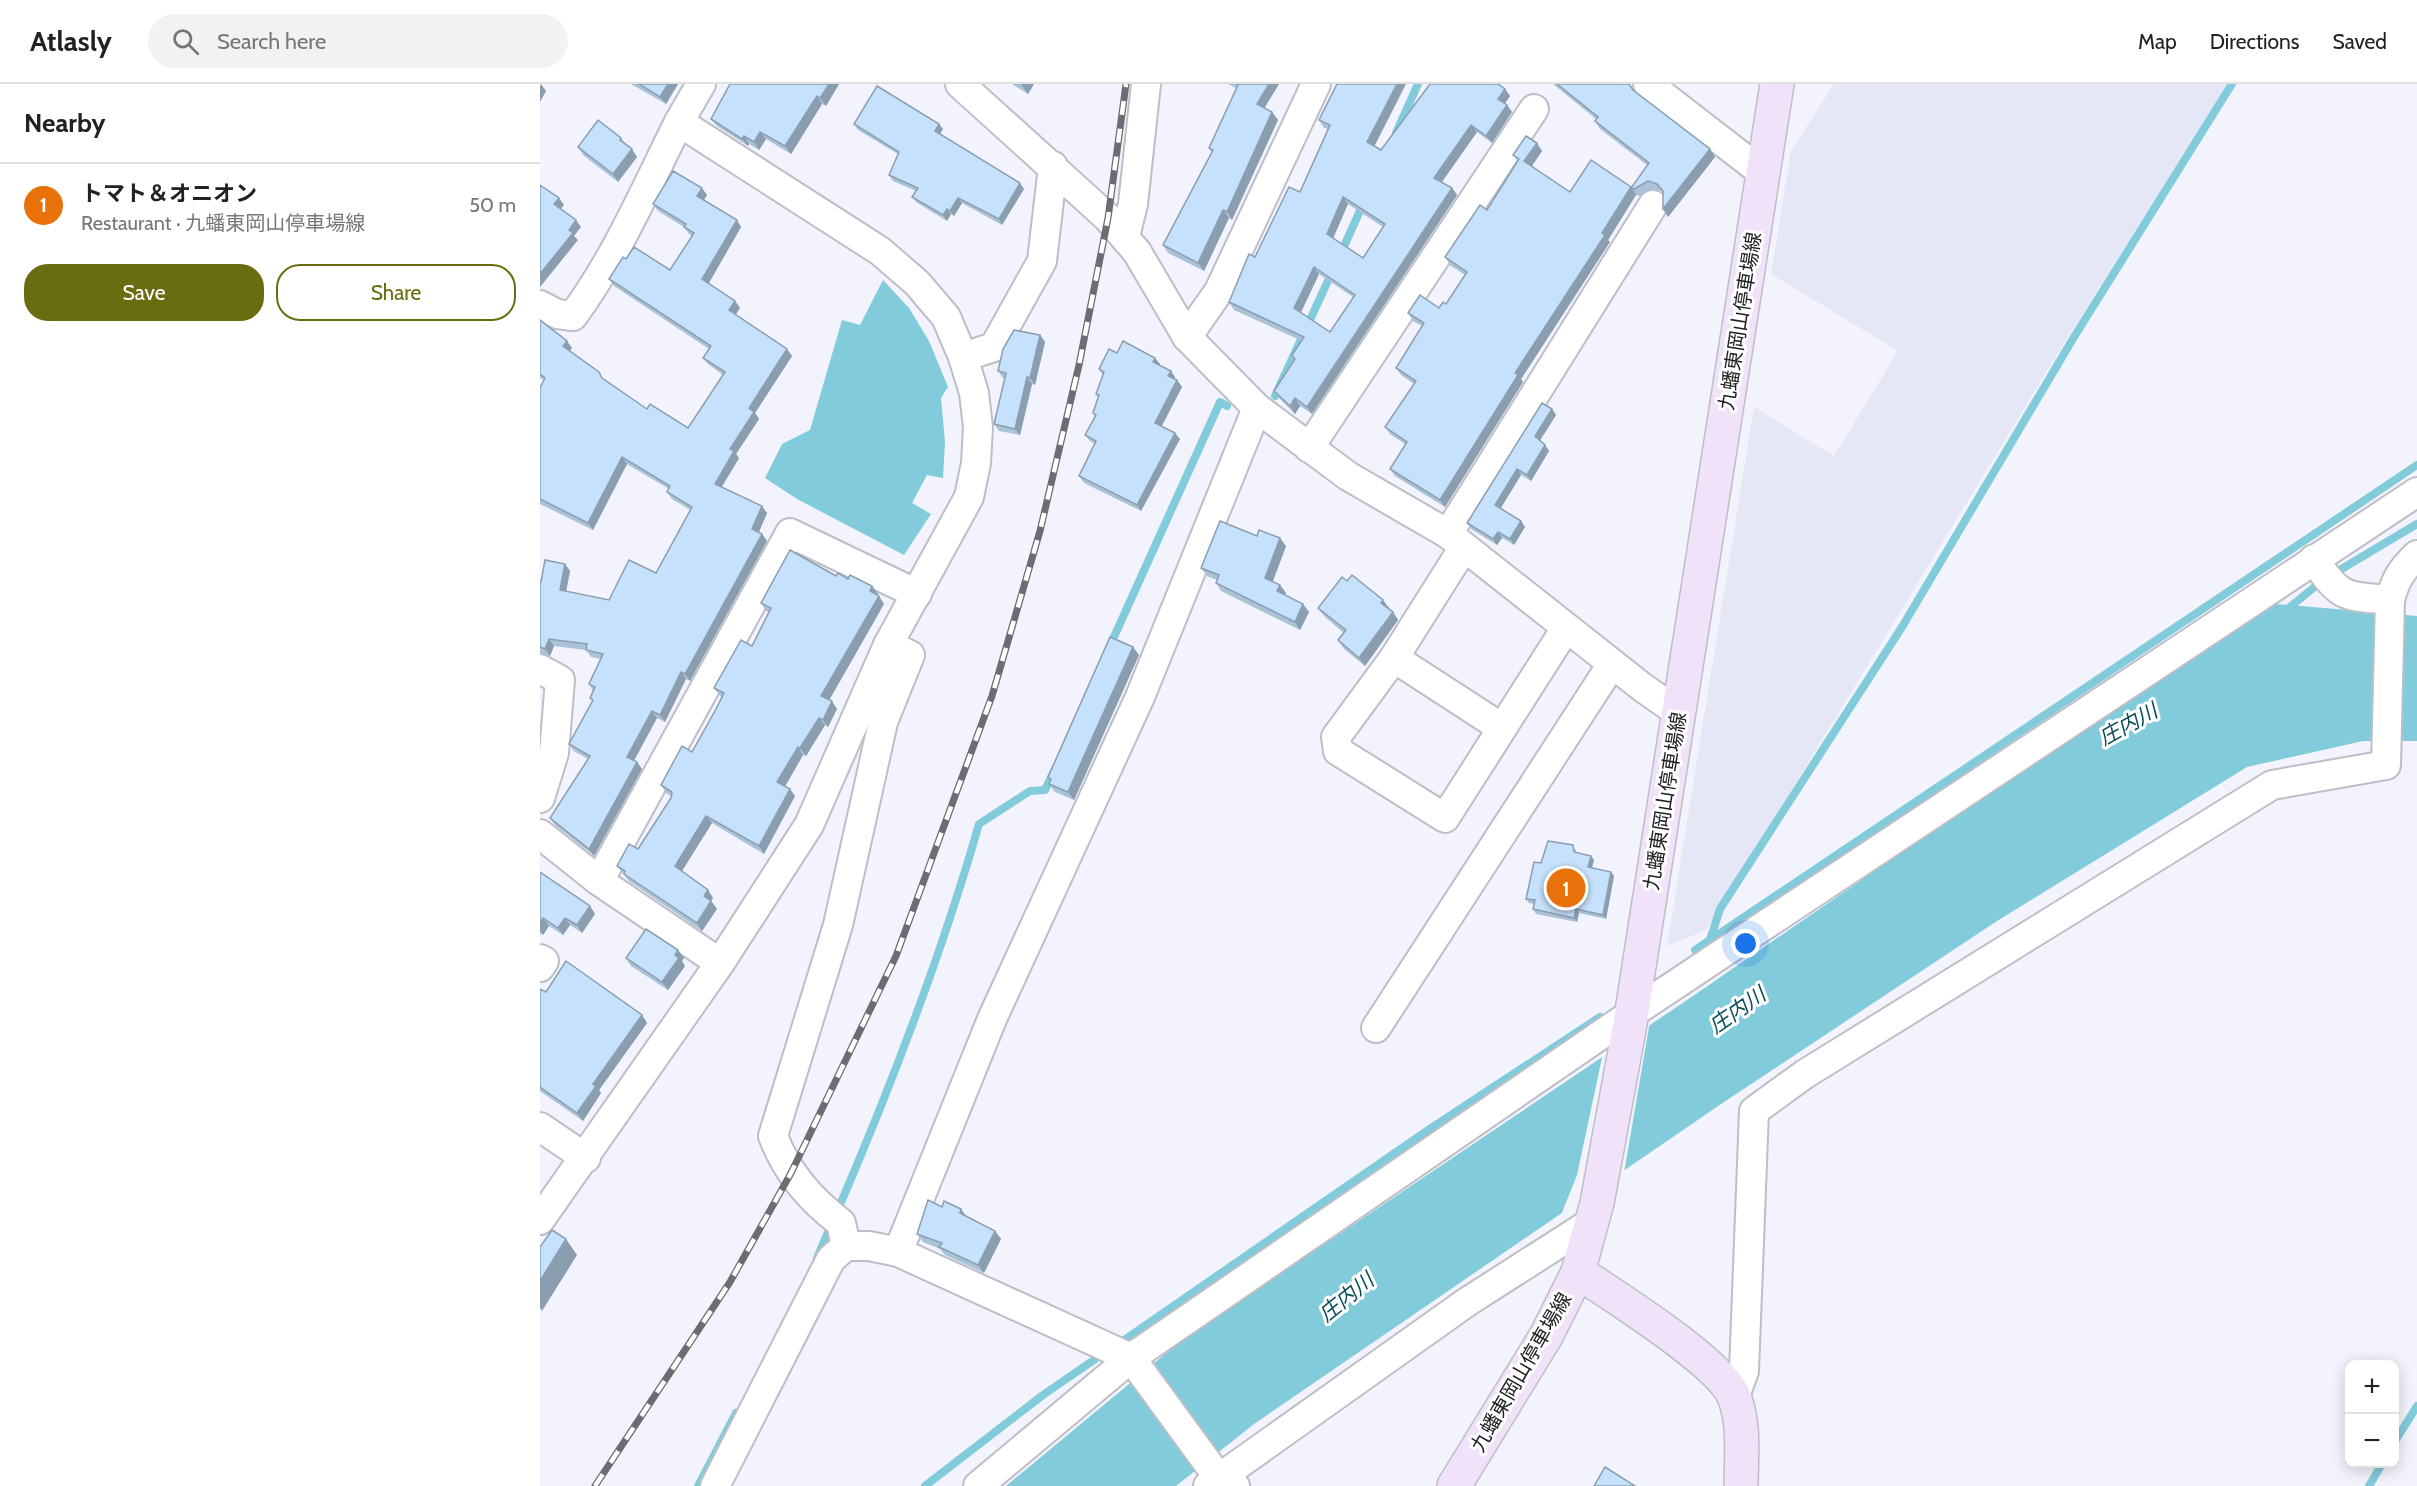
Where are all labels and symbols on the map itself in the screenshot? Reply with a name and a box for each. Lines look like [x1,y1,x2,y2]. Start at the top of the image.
street label: 九蟠東岡山停車場線 [1714,230,1766,412]
water label: 庄内川 [2094,697,2163,750]
street label: 九蟠東岡山停車場線 [1639,710,1691,892]
pin: 1 [1546,866,1586,910]
your location [1731,929,1760,958]
water label: 庄内川 [1704,981,1772,1038]
water label: 庄内川 [1314,1266,1380,1327]
street label: 九蟠東岡山停車場線 [1466,1288,1576,1456]

